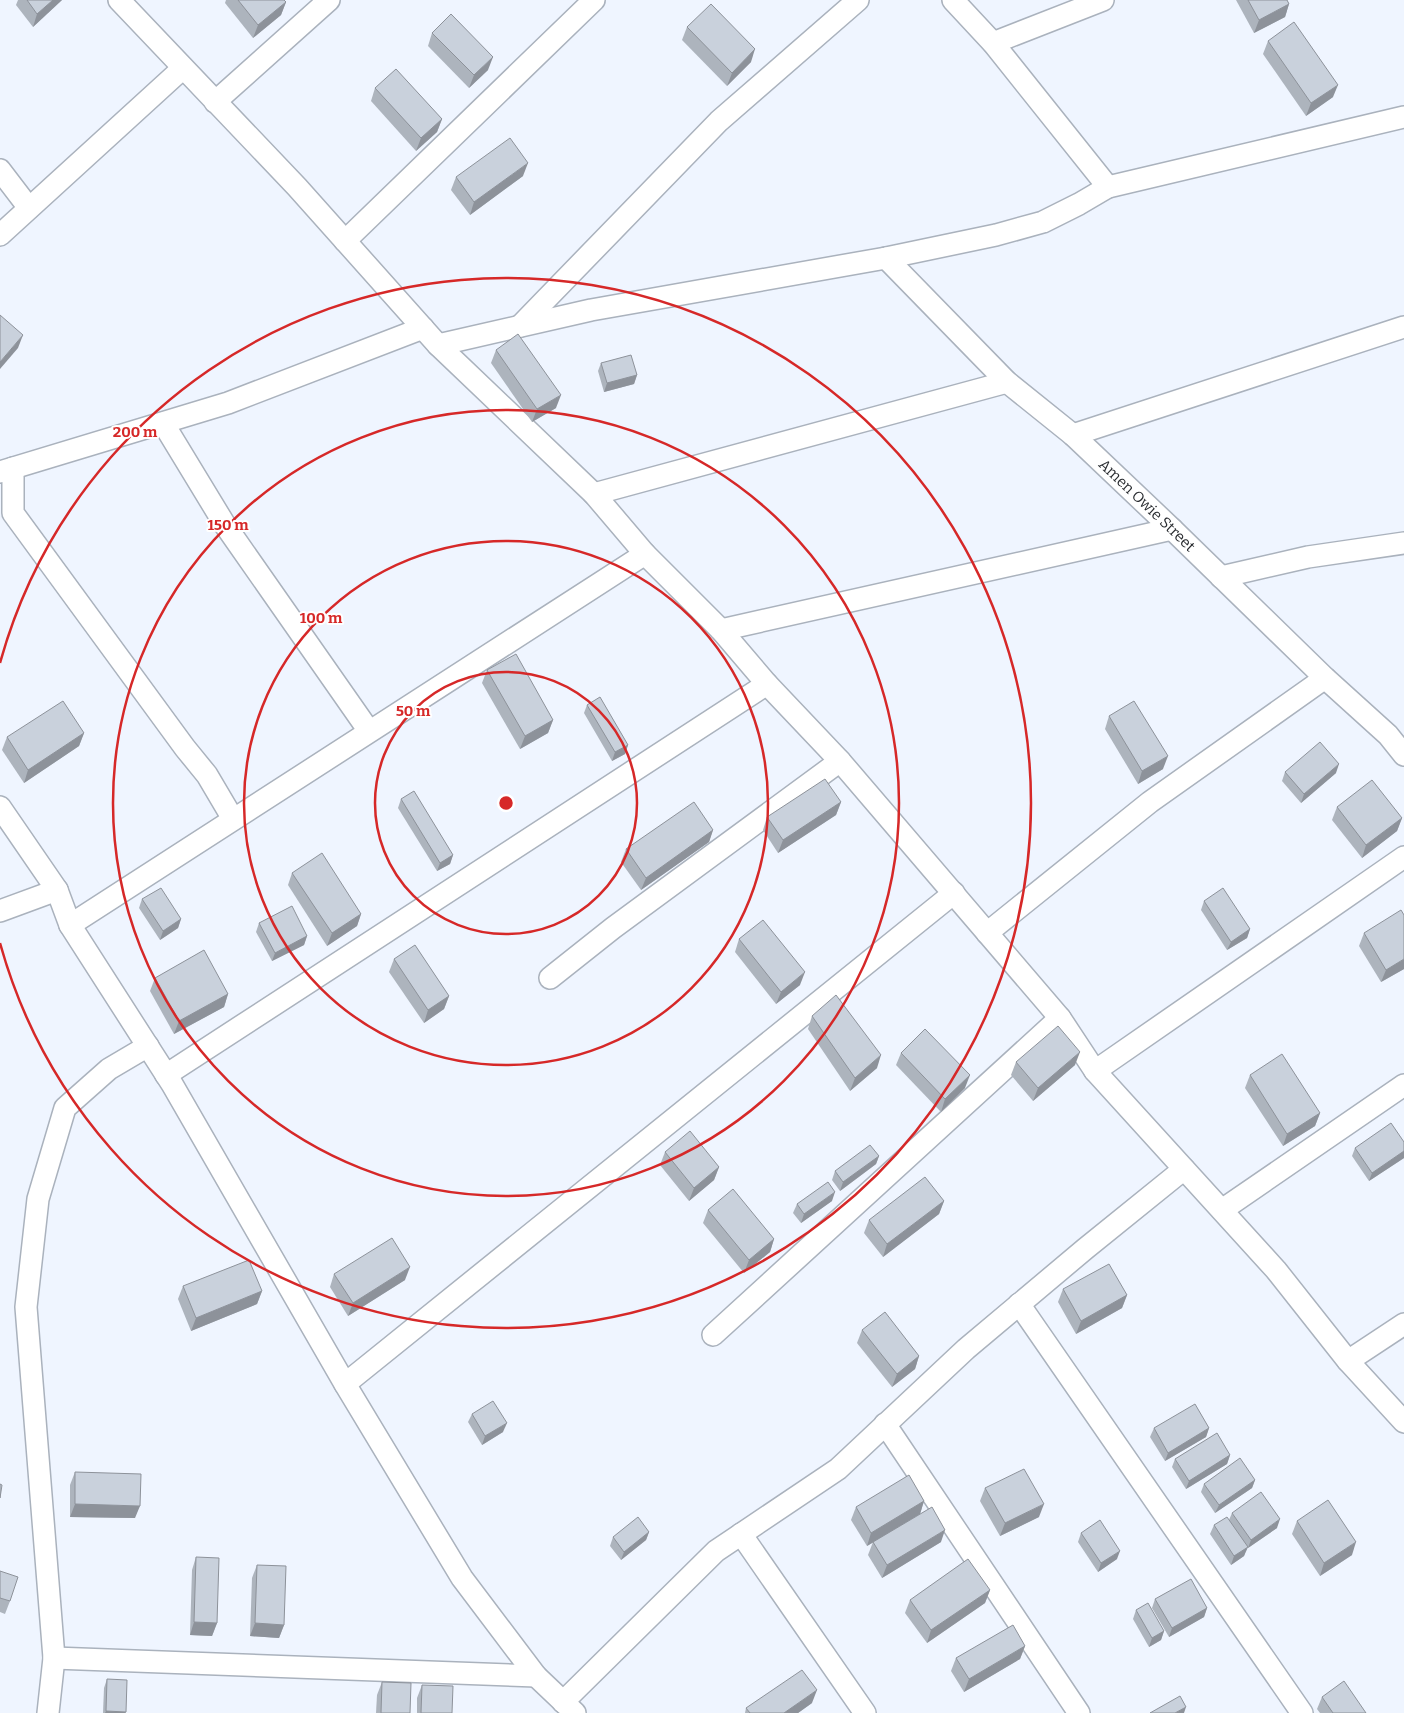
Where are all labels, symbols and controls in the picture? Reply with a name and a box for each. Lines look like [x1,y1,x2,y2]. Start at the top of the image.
text: 200 m [113,423,158,441]
street label: Amen Owie Street [1095,455,1199,556]
text: 150 m [207,516,249,534]
text: 100 m [300,609,343,627]
text: 50 m [396,702,431,720]
centre of rings [497,794,515,812]

